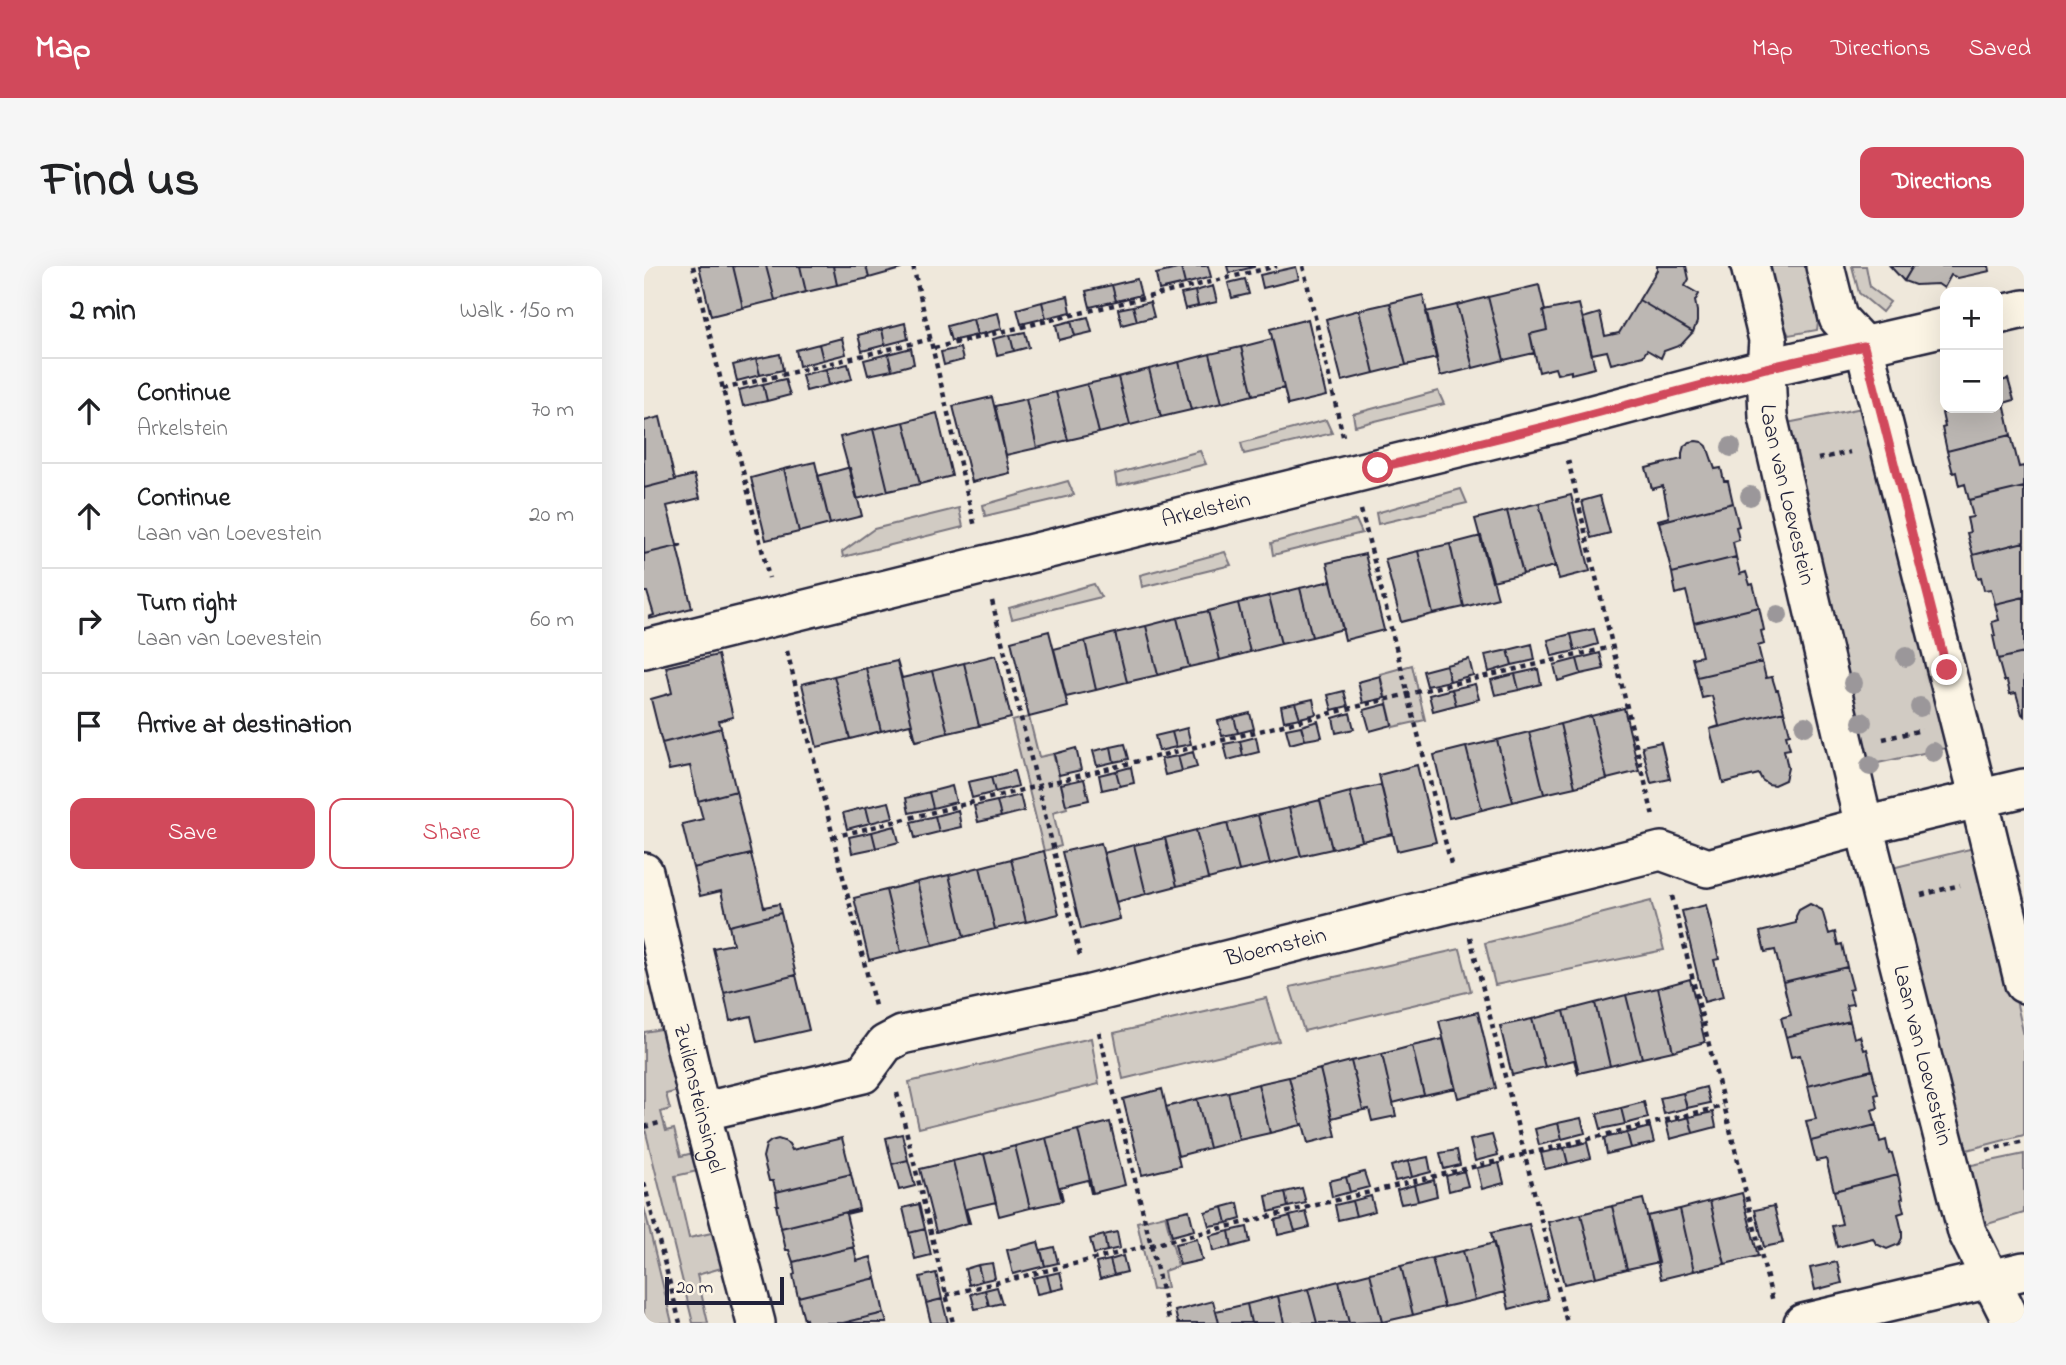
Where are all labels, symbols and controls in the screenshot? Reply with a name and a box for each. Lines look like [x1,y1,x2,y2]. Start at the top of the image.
text: Map [35,25,91,73]
text: Map [1752,32,1793,67]
text: Directions [1831,32,1930,67]
text: Saved [1968,32,2031,67]
text: Find us [42,146,199,218]
button: Directions [1860,147,2024,218]
map controls [1940,287,2003,413]
button: + [1940,287,2003,350]
text: 2 min [70,290,136,334]
text: Walk · 150 m [459,295,574,328]
button: − [1940,350,2003,413]
text: Continue [137,375,230,413]
icon: ahead [70,392,108,430]
text: 70 m [531,394,574,427]
street label: Laan van Loevestein [1751,404,1823,588]
text: Arkelstein [137,413,228,446]
route start [1362,452,1393,483]
text: Continue [137,480,230,518]
street label: Arkelstein [1158,483,1254,537]
icon: ahead [70,497,108,535]
text: 20 m [529,499,574,532]
text: Laan van Loevestein [137,518,322,551]
text: Turn right [137,585,237,623]
icon: right [70,602,108,640]
text: 60 m [530,604,574,637]
text: Laan van Loevestein [137,623,322,656]
route end [1931,654,1962,685]
icon: arrive [70,707,108,745]
text: Arrive at destination [137,707,352,745]
button: Save [70,798,315,869]
button: Share [329,798,574,869]
street label: Bloemstein [1221,919,1330,976]
street label: Laan van Loevestein [1883,962,1961,1149]
street label: Zuilensteinsingel [664,1021,733,1177]
scale bar [665,1274,784,1306]
text: 20 m [676,1275,713,1302]

